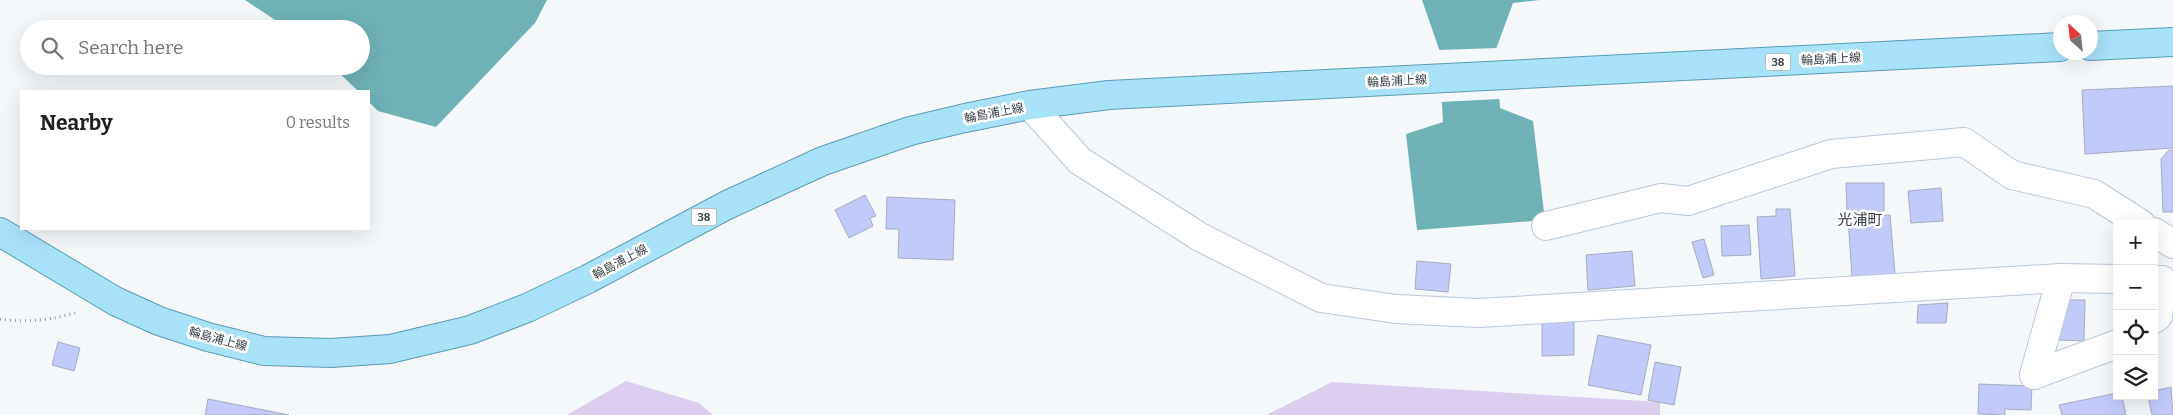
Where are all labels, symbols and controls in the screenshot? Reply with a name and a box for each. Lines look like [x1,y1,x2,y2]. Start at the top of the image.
north arrow [2053,15,2098,60]
search box [20,20,370,75]
icon: search [38,34,66,62]
text: Search here [78,36,183,59]
street label: 輪島浦上線 [1801,50,1861,68]
road number: 38 [1766,54,1790,70]
street label: 輪島浦上線 [1367,72,1427,90]
street label: 輪島浦上線 [963,100,1025,126]
text: Nearby [40,110,113,136]
text: 0 results [286,113,350,132]
road number: 38 [692,208,716,226]
district label: 光浦町 [1837,211,1883,229]
map controls [2113,220,2158,400]
button: + [2113,220,2158,265]
street label: 輪島浦上線 [590,242,650,282]
button: − [2113,265,2158,310]
button: locate [2113,310,2158,355]
street label: 輪島浦上線 [187,324,249,354]
button: layers [2113,355,2158,400]

